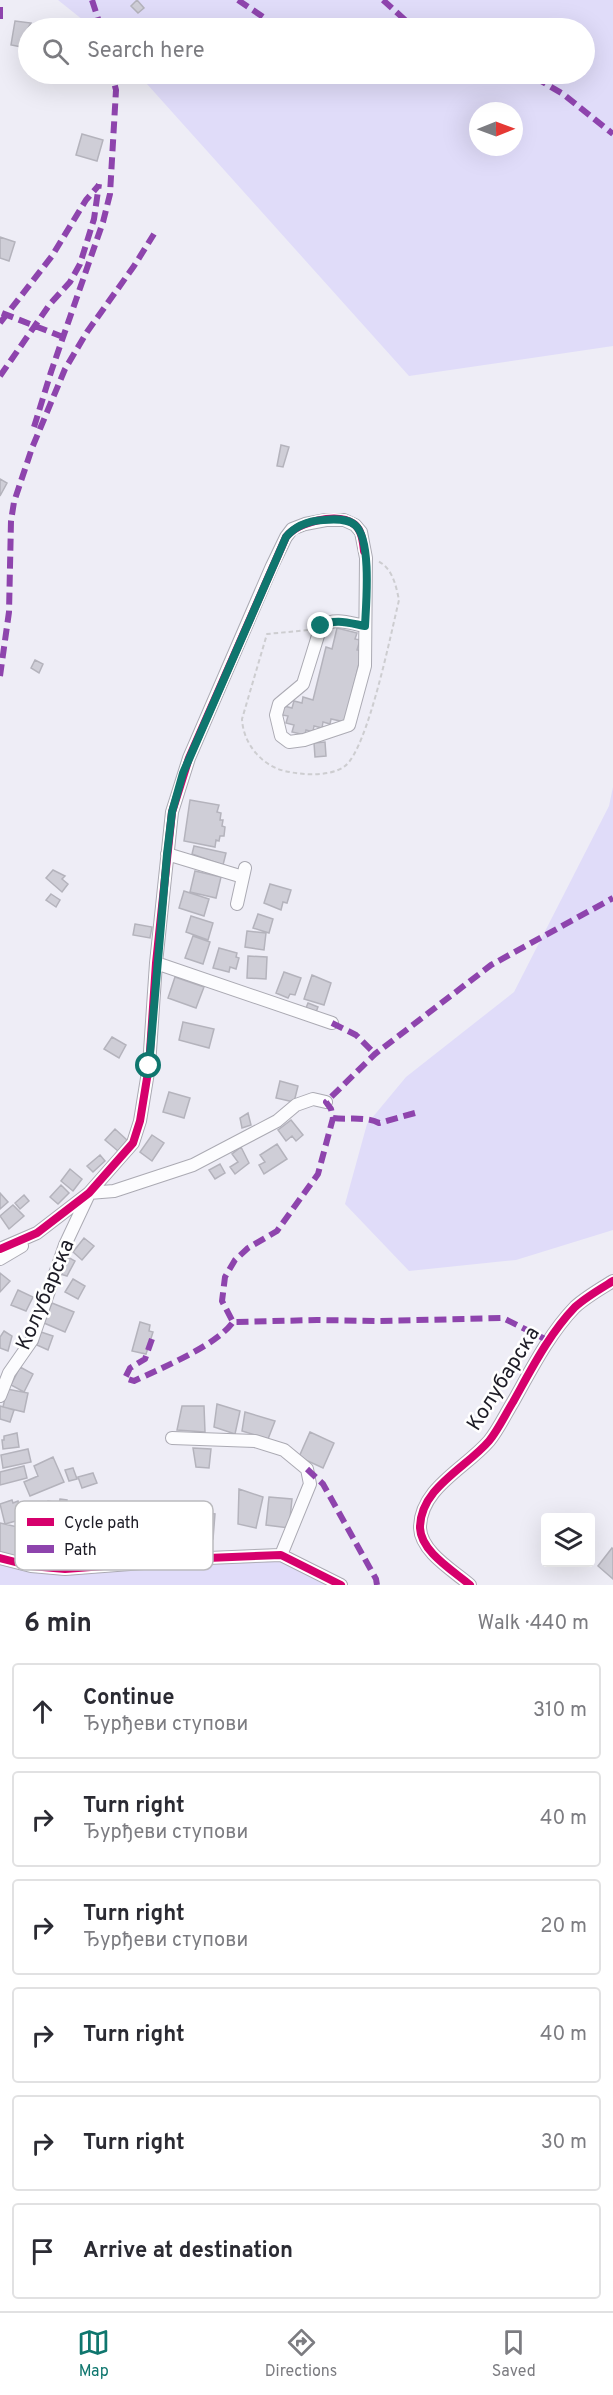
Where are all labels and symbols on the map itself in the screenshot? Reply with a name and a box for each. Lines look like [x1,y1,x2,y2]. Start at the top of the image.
north arrow [469,102,523,156]
route end [307,612,333,638]
route start [135,1052,161,1078]
street label: Колубарска [11,1235,81,1355]
street label: Колубарска [461,1322,547,1436]
legend [15,1501,213,1570]
text: Cycle path [64,1514,139,1534]
text: Path [64,1541,97,1561]

